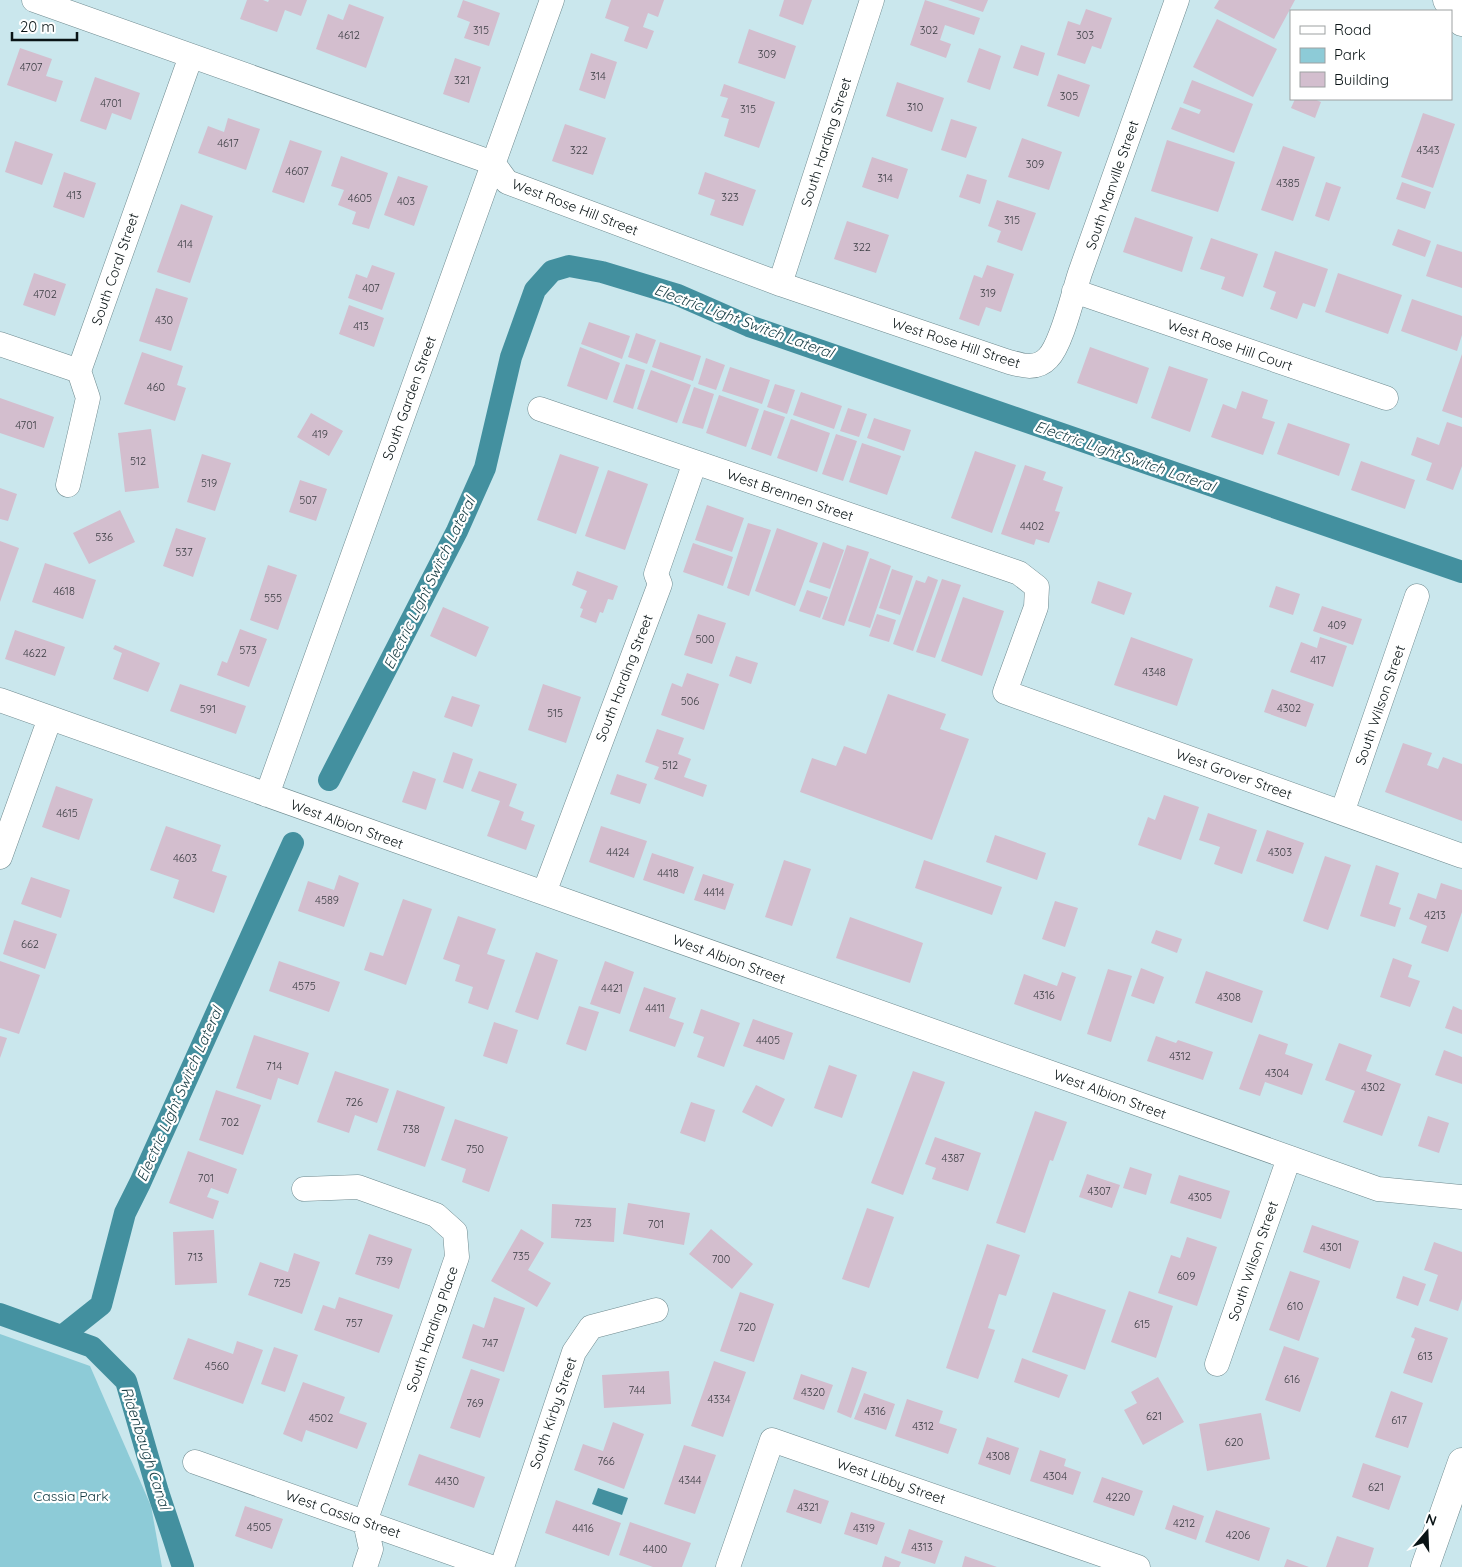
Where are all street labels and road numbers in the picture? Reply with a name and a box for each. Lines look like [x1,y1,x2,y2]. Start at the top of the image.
street label: South Harding Street [797,75,855,209]
street label: South Manville Street [1081,118,1143,252]
street label: West Rose Hill Street [509,175,641,240]
street label: South Coral Street [87,210,143,327]
street label: West Rose Hill Street [889,314,1023,372]
street label: West Rose Hill Court [1165,315,1295,375]
street label: South Garden Street [378,333,440,463]
street label: West Brennen Street [724,465,856,525]
street label: South Harding Street [591,612,657,744]
street label: South Wilson Street [1351,642,1409,767]
street label: West Grover Street [1173,745,1295,803]
street label: West Albion Street [288,795,406,853]
street label: West Albion Street [670,930,788,988]
street label: West Albion Street [1051,1065,1169,1123]
street label: South Wilson Street [1224,1198,1282,1323]
street label: South Harding Place [402,1264,462,1394]
street label: South Kirby Street [525,1354,581,1471]
street label: West Libby Street [834,1454,948,1508]
street label: West Cassia Street [283,1486,403,1542]

